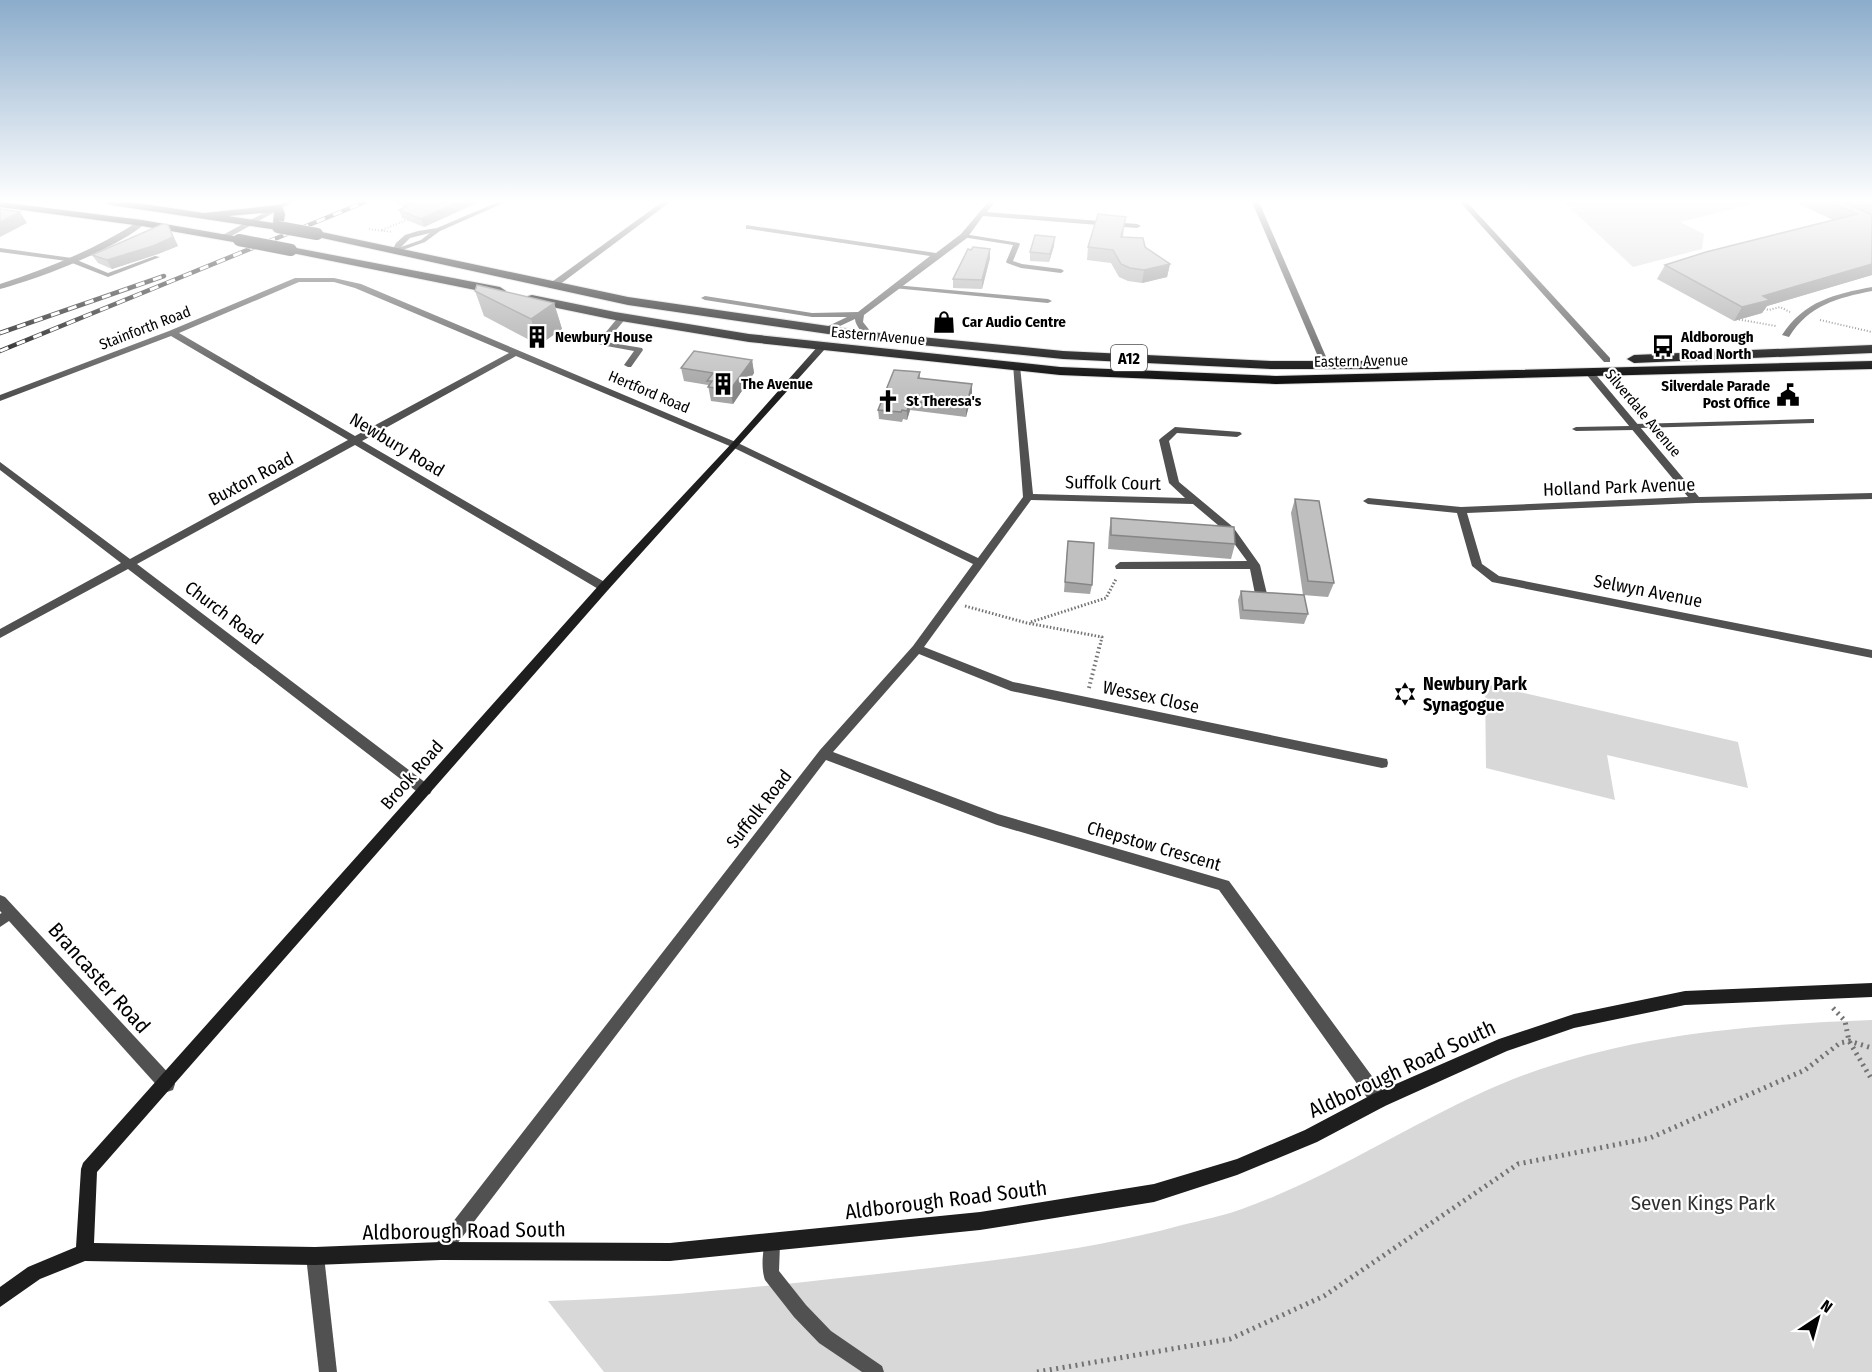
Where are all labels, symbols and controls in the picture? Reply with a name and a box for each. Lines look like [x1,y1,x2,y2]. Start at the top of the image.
street label: Stainforth Road [97,302,193,354]
shop icon: Car Audio Centre [931,309,957,335]
place label: Car Audio Centre [962,313,1066,331]
street label: Eastern Avenue [830,323,926,349]
building icon: Newbury House [524,324,550,350]
place label: Newbury House [555,328,653,346]
place label: Aldborough Road North [1680,328,1754,363]
bus stop icon: Aldborough Road North [1650,333,1676,359]
road number: A12 [1111,345,1147,371]
street label: Eastern Avenue [1314,351,1408,371]
street label: Silverdale Avenue [1601,365,1685,461]
street label: Hertford Road [606,367,692,417]
building icon: The Avenue [710,371,736,397]
place label: The Avenue [741,375,813,393]
place label: Silverdale Parade Post Office [1661,377,1770,412]
public building icon: Silverdale Parade Post Office [1775,382,1801,408]
church icon: St Theresa's [875,388,901,414]
place label: St Theresa's [906,392,982,410]
street label: Newbury Road [346,408,448,482]
street label: Buxton Road [205,447,297,511]
street label: Suffolk Court [1065,471,1161,495]
street label: Holland Park Avenue [1543,473,1696,501]
street label: Selwyn Avenue [1592,570,1704,612]
street label: Church Road [180,576,268,650]
place label: Newbury Park Synagogue [1423,673,1528,716]
street label: Wessex Close [1101,676,1201,718]
synagogue icon: Newbury Park Synagogue [1392,681,1418,707]
street label: Brook Road [376,736,448,814]
street label: Suffolk Road [722,765,796,853]
street label: Chepstow Crescent [1084,816,1224,876]
street label: Brancaster Road [42,917,156,1039]
street label: Aldborough Road South [1304,1014,1500,1124]
street label: Aldborough Road South [843,1175,1049,1225]
park label: Seven Kings Park [1631,1190,1776,1216]
street label: Aldborough Road South [362,1216,566,1246]
north arrow [1788,1288,1848,1348]
text: N [1817,1296,1836,1317]

